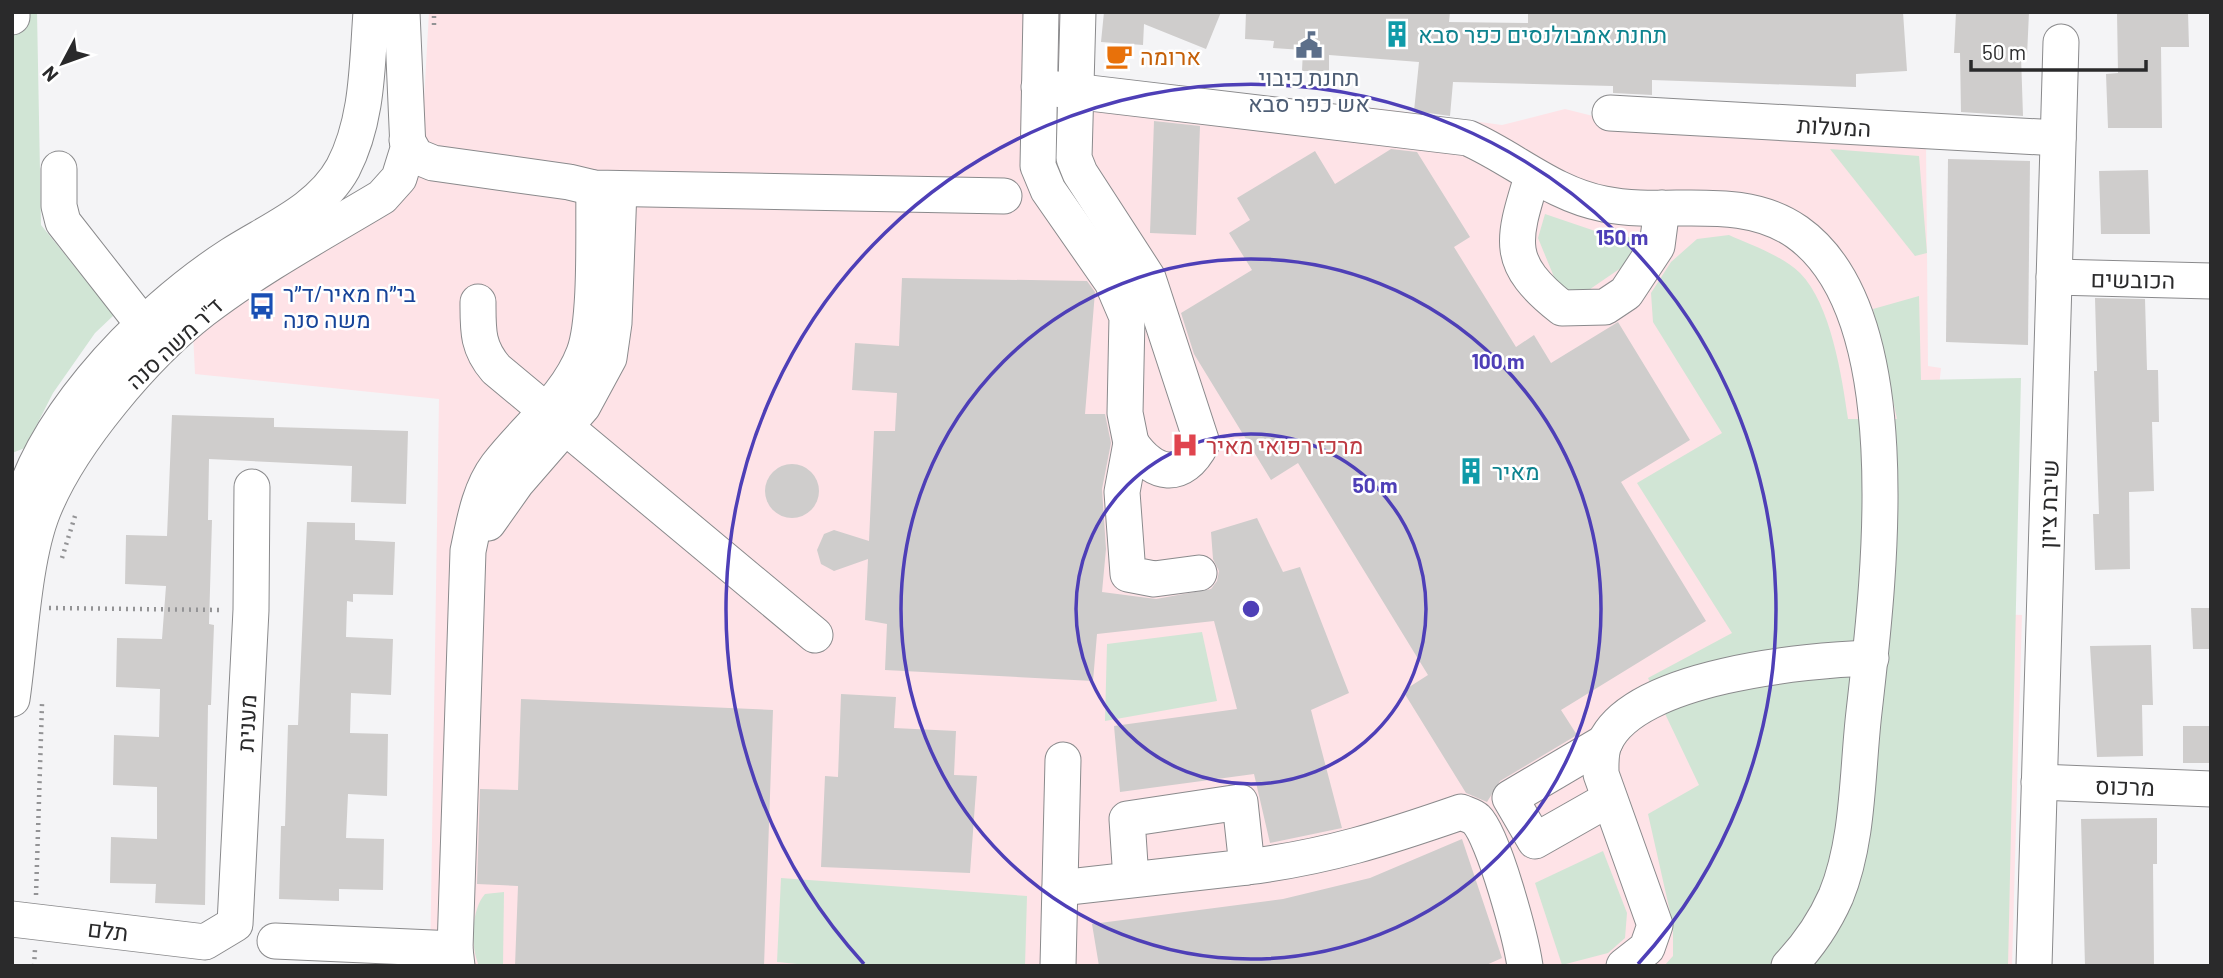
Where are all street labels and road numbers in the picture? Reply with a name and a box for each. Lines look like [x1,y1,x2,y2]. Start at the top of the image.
street label: המעלות [1796,110,1872,142]
street label: הכובשים [2090,264,2176,294]
street label: ד"ר משה סנה [120,291,228,395]
street label: שיבת ציון [2032,459,2064,549]
street label: מענית [231,694,261,752]
street label: מרכוס [2095,771,2155,801]
street label: תלם [86,914,130,946]

